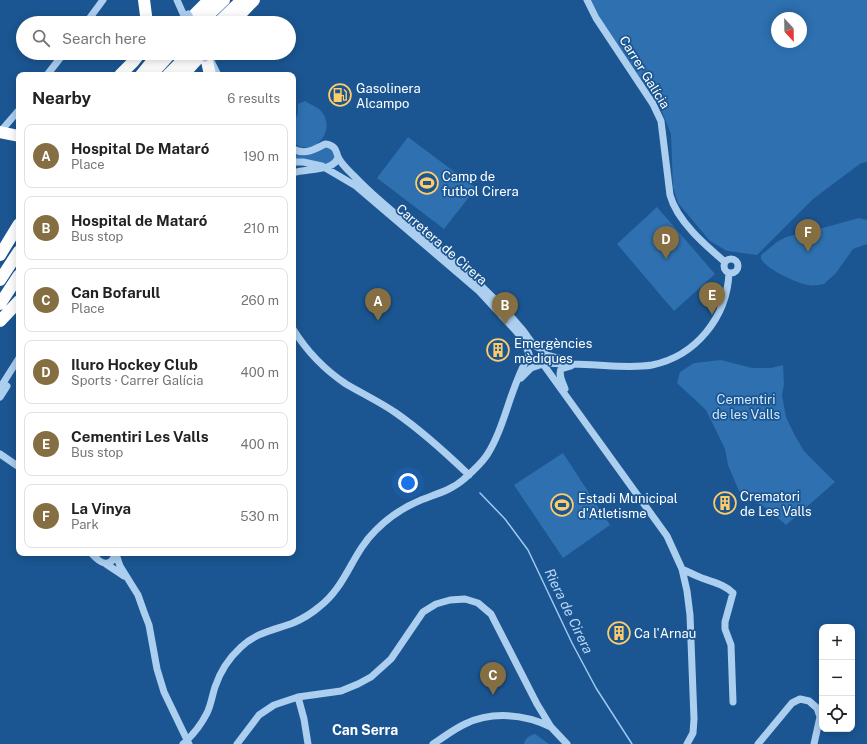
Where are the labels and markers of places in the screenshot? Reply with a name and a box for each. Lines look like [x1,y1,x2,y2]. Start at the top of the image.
place label: Gasolinera Alcampo [356,81,421,111]
fuel station icon: Gasolinera Alcampo [327,82,353,108]
place label: Camp de futbol Cirera [442,169,519,199]
sports icon: Camp de futbol Cirera [414,170,440,196]
pin: F [795,219,821,252]
pin: D [653,226,679,259]
pin: E [699,282,725,315]
pin: A [365,288,391,321]
pin: B [492,292,518,325]
place label: Emergències mèdiques [514,336,592,366]
building icon: Emergències mèdiques [485,337,511,363]
place label: Crematori de Les Valls [740,489,812,519]
building icon: Crematori de Les Valls [712,490,738,516]
place label: Estadi Municipal d'Atletisme [578,491,678,521]
sports icon: Estadi Municipal d'Atletisme [549,492,575,518]
building icon: Ca l'Arnau [606,620,632,646]
place label: Ca l'Arnau [634,626,696,641]
pin: C [480,662,506,695]

